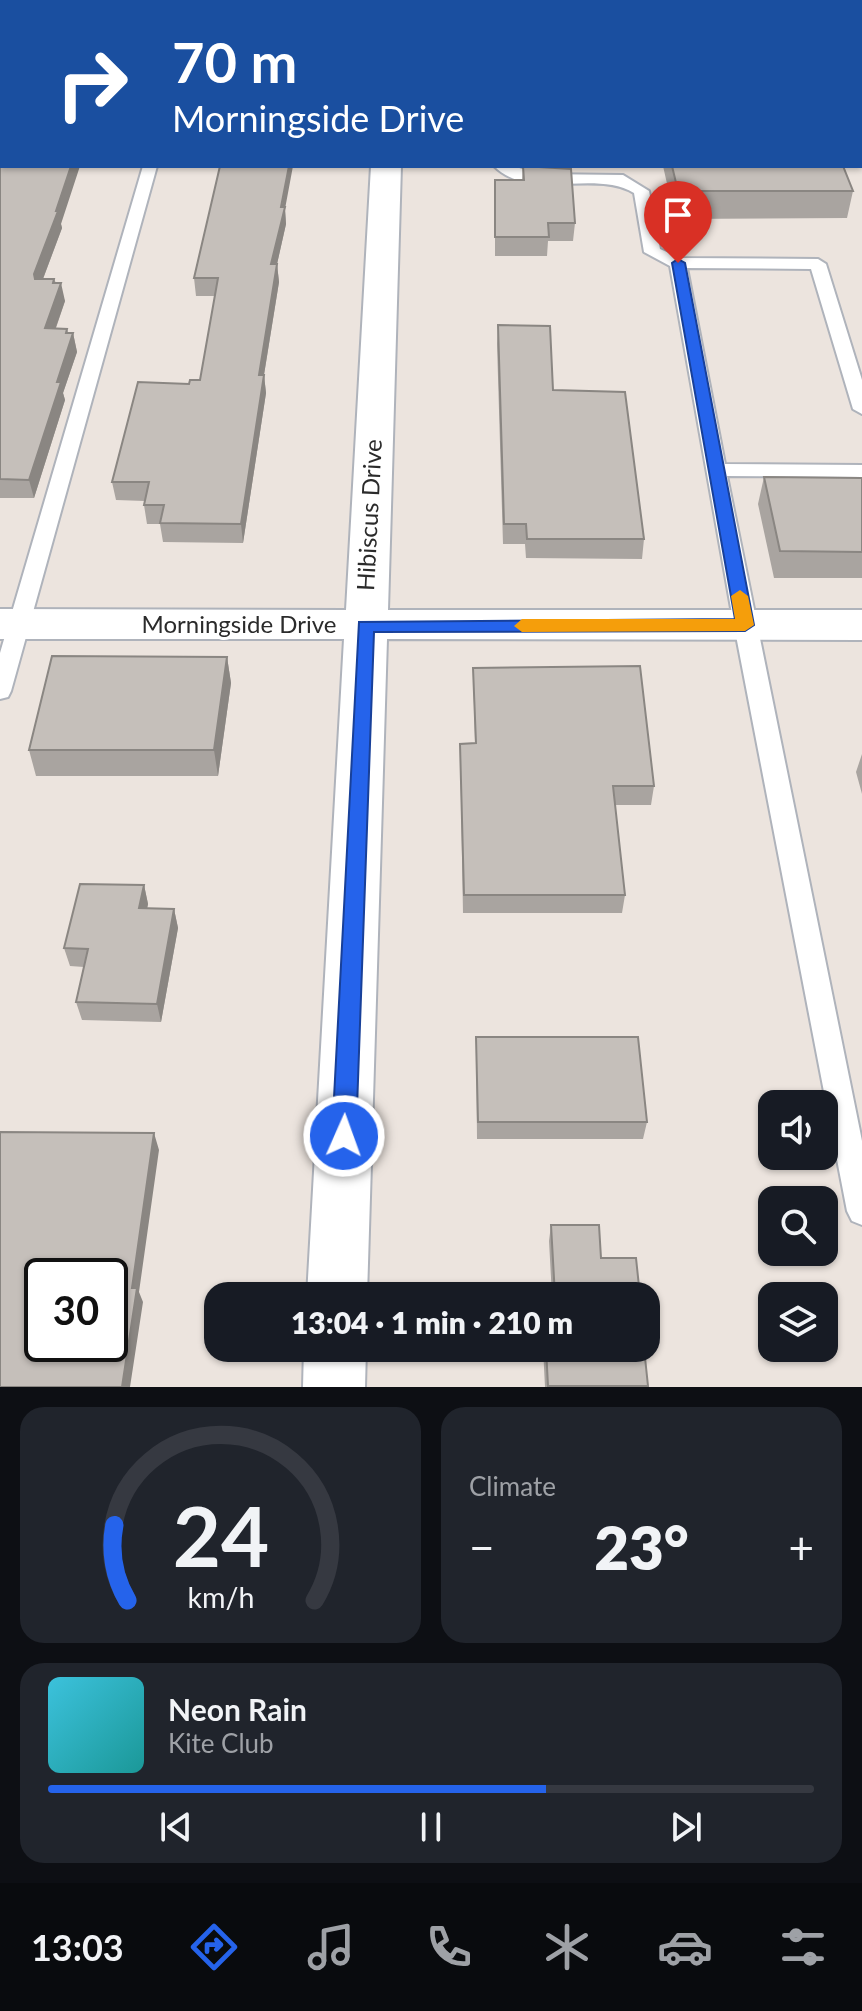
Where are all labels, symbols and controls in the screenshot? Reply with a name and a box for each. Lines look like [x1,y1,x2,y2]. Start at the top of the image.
text: 70 m [172,28,297,95]
icon: right [40,32,144,136]
text: Morningside Drive [172,96,464,140]
pin [644,181,712,263]
icon: arrive [656,193,700,237]
street label: Hibiscus Drive [350,438,387,592]
street label: Morningside Drive [142,609,336,638]
map controls [758,1090,838,1362]
button: sound [758,1090,838,1170]
position arrow [302,1094,386,1178]
button: search [758,1186,838,1266]
speed limit sign: 30 [24,1258,128,1362]
button: layers [758,1282,838,1362]
text: 13:04 · 1 min · 210 m [291,1304,573,1340]
text: Climate [469,1470,556,1502]
text: 24 [172,1485,269,1585]
text: 23° [594,1511,689,1583]
text: − [469,1521,495,1573]
text: + [788,1521,814,1573]
text: km/h [187,1580,254,1614]
text: Neon Rain [168,1691,307,1727]
text: Kite Club [168,1727,274,1759]
icon: previous [154,1805,198,1849]
icon: pause [409,1805,453,1849]
icon: next [664,1805,708,1849]
icon: directions [186,1919,242,1975]
icon: music [303,1919,359,1975]
icon: phone [421,1919,477,1975]
icon: climate [539,1919,595,1975]
icon: car [657,1919,713,1975]
icon: filters [775,1919,831,1975]
text: 13:03 [31,1925,124,1969]

